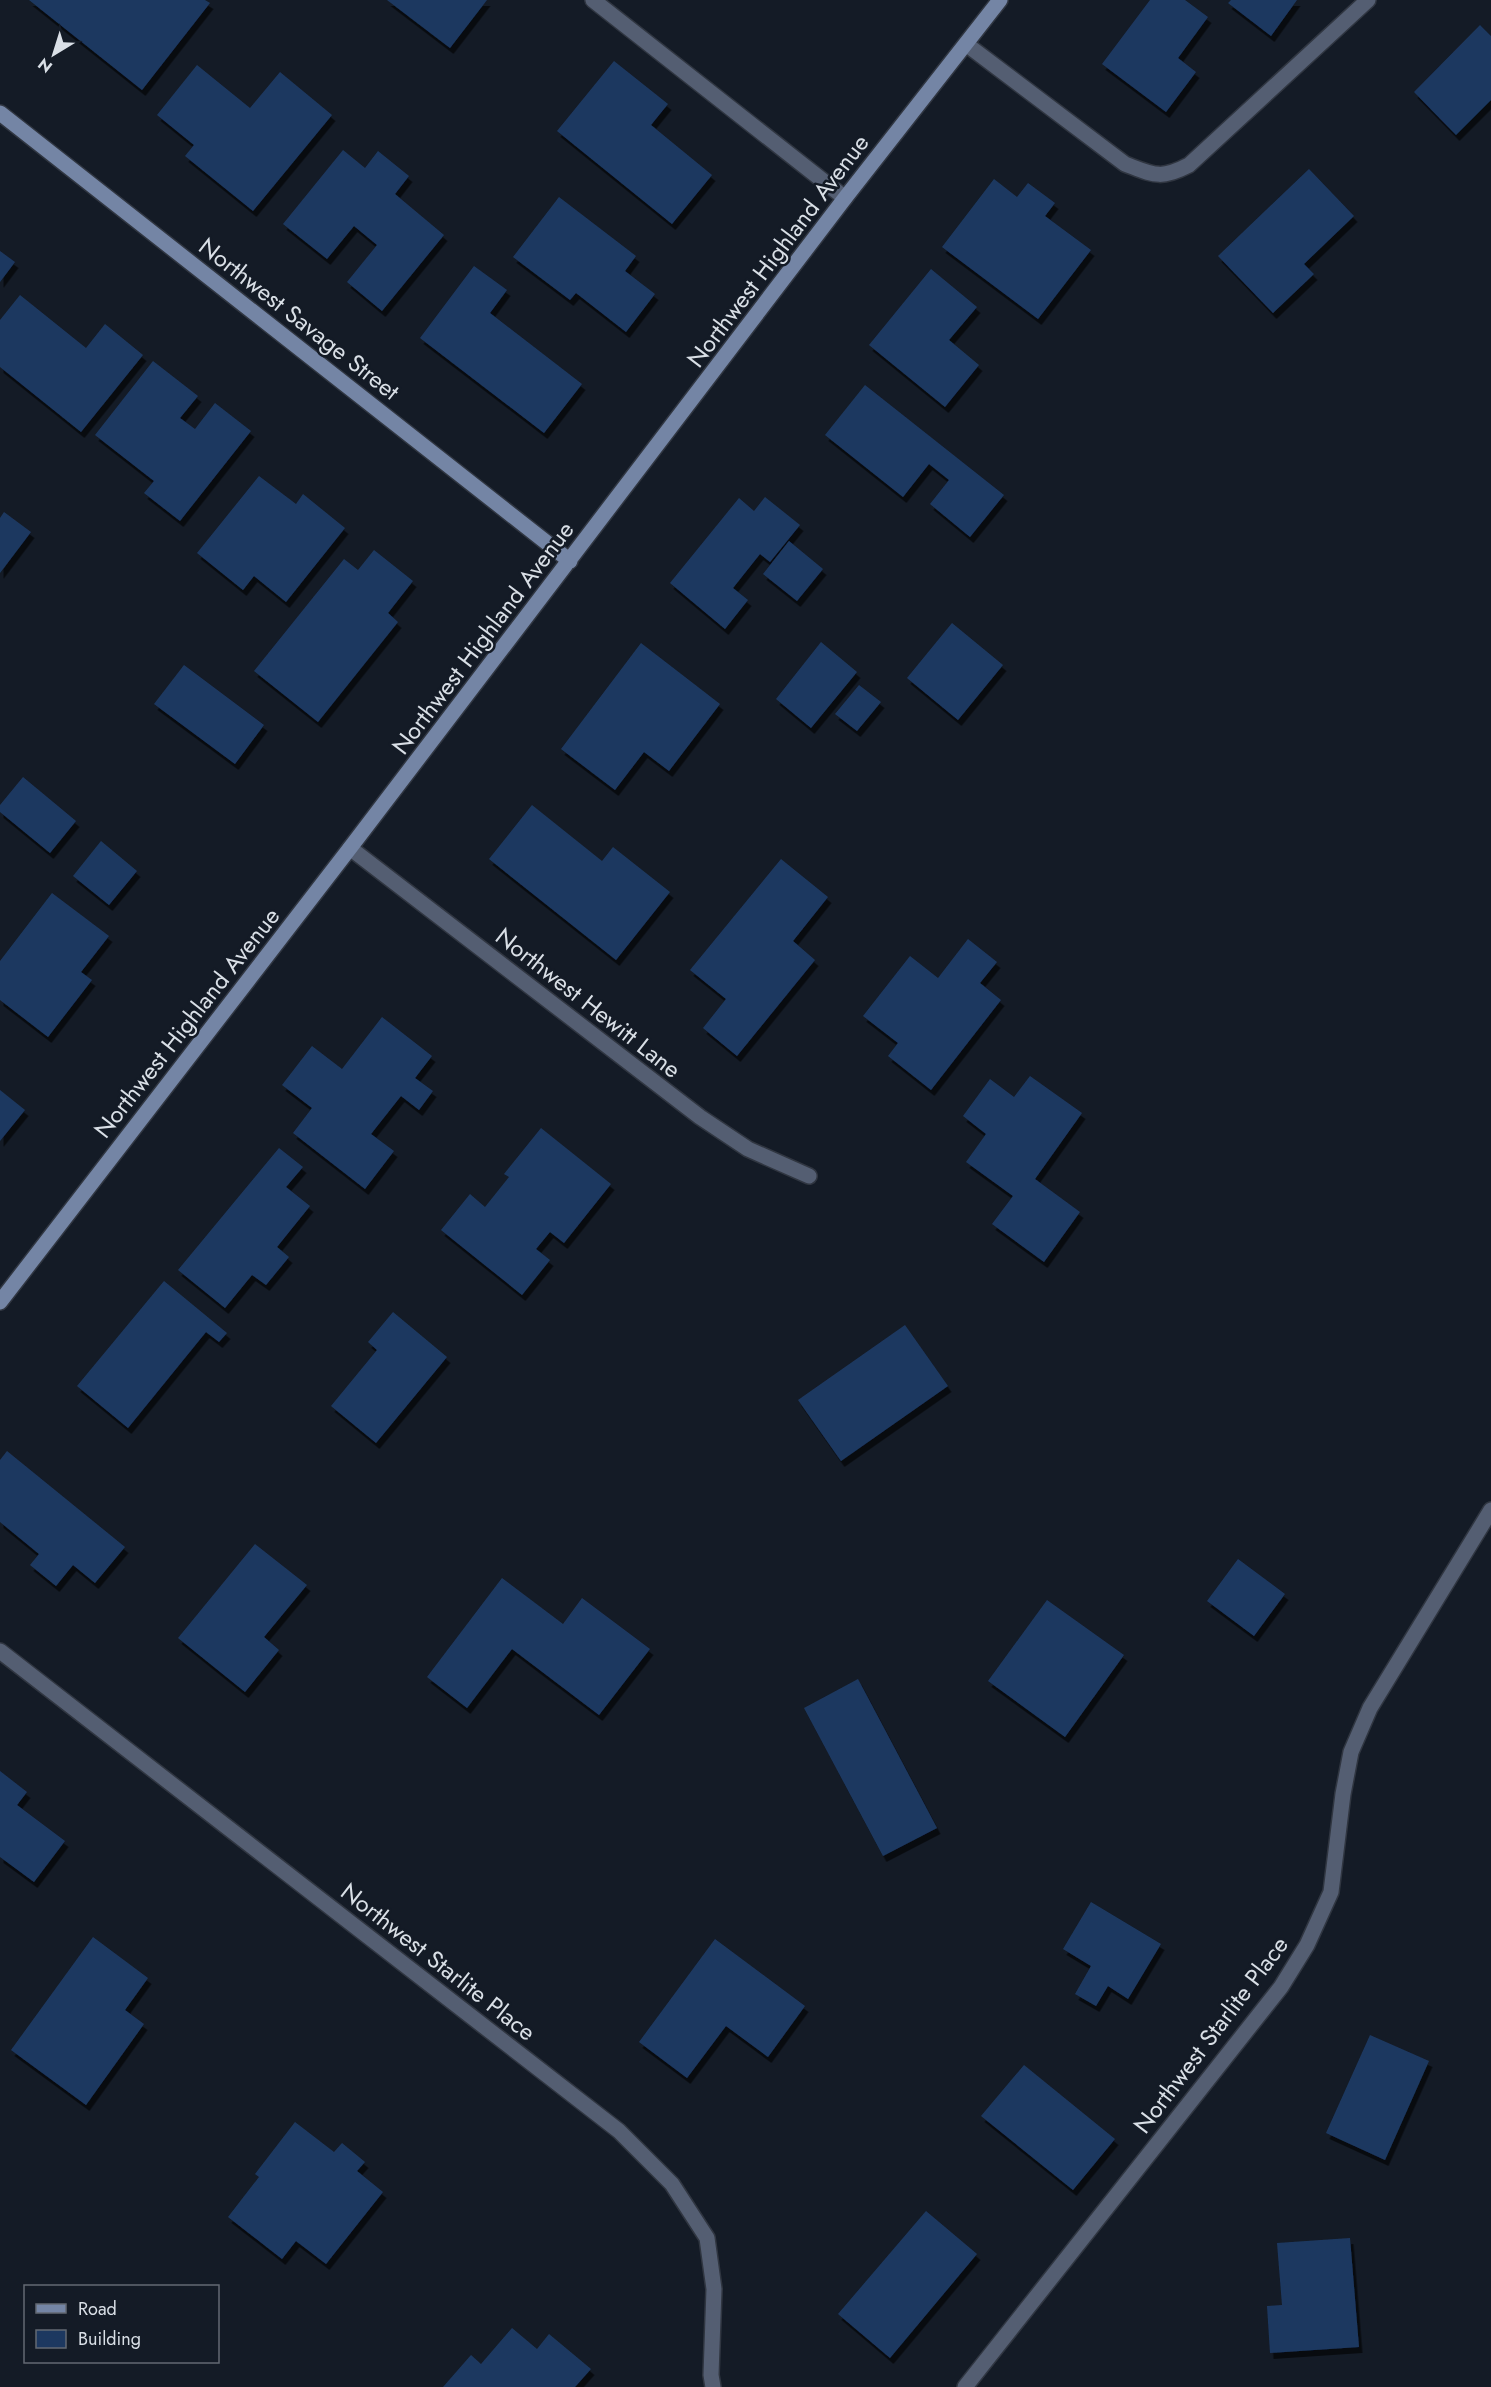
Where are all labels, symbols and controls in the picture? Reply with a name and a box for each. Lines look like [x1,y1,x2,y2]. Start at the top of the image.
north arrow [24,24,84,84]
text: N [33,52,57,78]
street label: Northwest Highland Avenue [678,127,877,375]
street label: Northwest Savage Street [191,229,407,408]
street label: Northwest Highland Avenue [383,514,582,762]
street label: Northwest Highland Avenue [85,900,288,1145]
street label: Northwest Hewitt Lane [488,919,688,1086]
street label: Northwest Starlite Place [333,1874,543,2049]
street label: Northwest Starlite Place [1125,1929,1296,2141]
legend [24,2285,219,2363]
text: Road [78,2296,117,2322]
text: Building [78,2326,141,2352]

